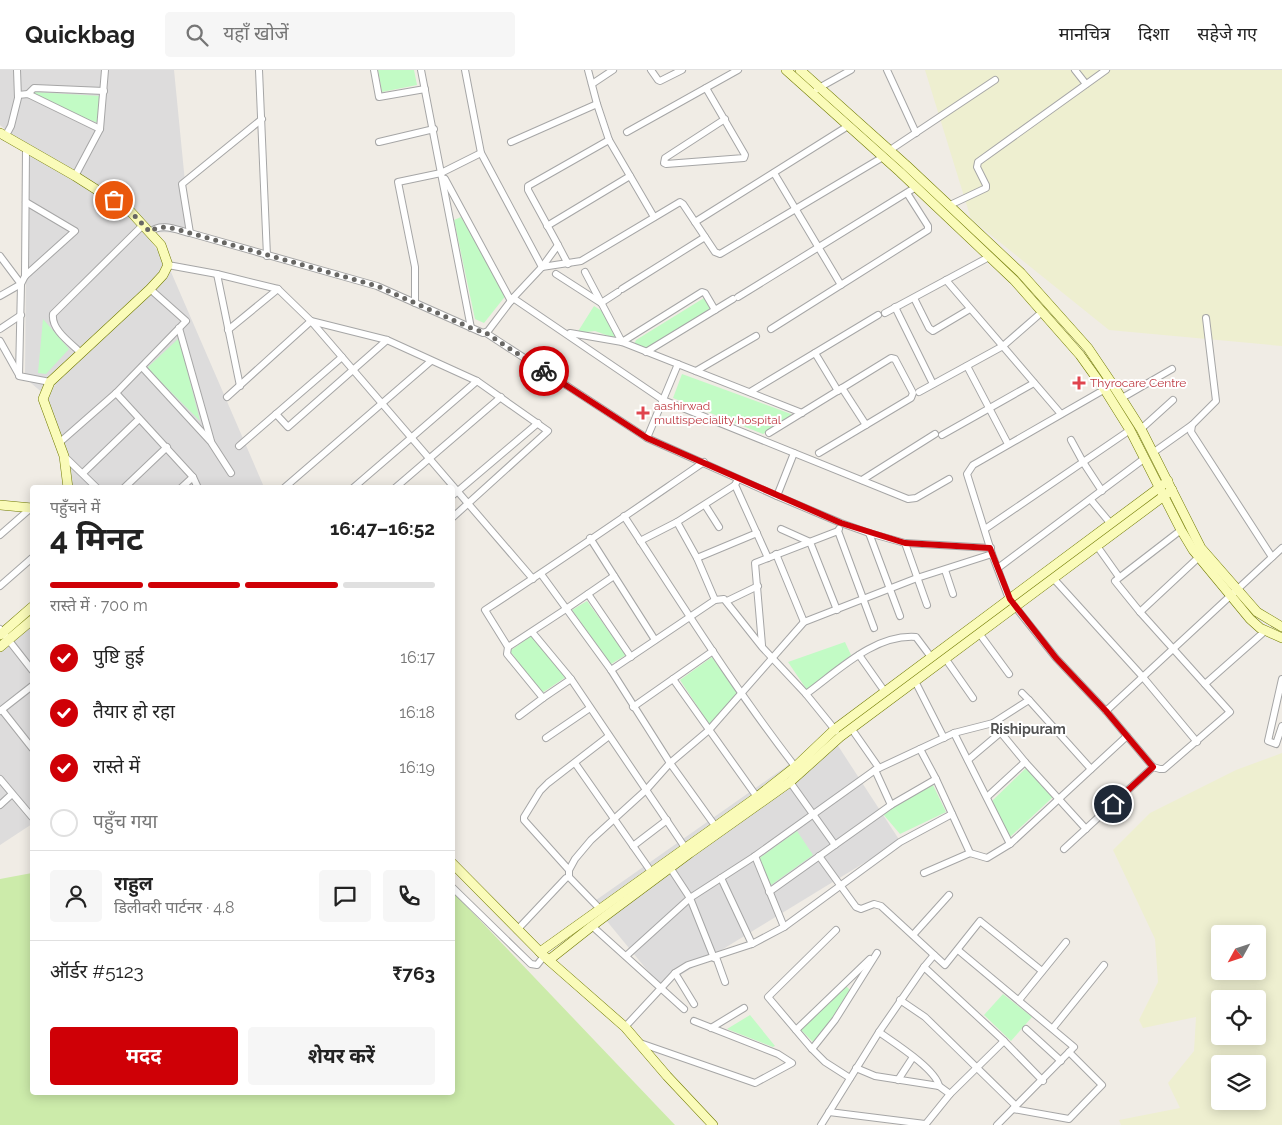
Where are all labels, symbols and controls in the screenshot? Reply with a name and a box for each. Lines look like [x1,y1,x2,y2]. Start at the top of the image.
search box [165,12,515,57]
text: Quickbag [25,20,135,49]
icon: search [183,21,211,49]
text: यहाँ खोजें [223,22,289,44]
text: मानचित्र [1059,23,1110,44]
text: दिशा [1138,23,1169,44]
text: सहेजे गए [1197,23,1257,44]
pin [93,179,135,221]
icon: bag [100,186,128,214]
courier [519,346,569,396]
icon: bike [530,357,558,385]
marker: Thyrocare Centre [1072,376,1086,390]
place label: Thyrocare Centre [1090,376,1186,390]
place label: aashirwad multispeciality hospital [654,399,782,427]
marker: aashirwad multispeciality hospital [636,406,650,420]
text: पहुँचने में [50,498,100,517]
text: 16:47–16:52 [330,517,435,539]
text: 4 मिनट [50,520,143,557]
text: रास्ते में · 700 m [50,596,148,615]
icon: check [50,644,78,672]
text: पुष्टि हुई [93,645,144,667]
text: 16:17 [400,648,435,667]
icon: check [50,699,78,727]
text: तैयार हो रहा [93,700,175,722]
text: 16:18 [399,703,435,722]
district label: Rishipuram [990,721,1066,737]
icon: check [50,754,78,782]
text: रास्ते में [93,755,140,777]
text: 16:19 [399,758,435,777]
pin [1092,783,1134,825]
icon: home [1099,790,1127,818]
text: पहुँच गया [93,810,157,832]
button: person [50,870,102,922]
button: chat [319,870,371,922]
button: phone [383,870,435,922]
text: राहुल [114,872,153,894]
text: डिलीवरी पार्टनर · 4.8 [114,898,235,917]
north arrow [1211,925,1266,980]
map controls [1211,925,1266,1110]
text: ऑर्डर #5123 [50,960,144,982]
text: ₹763 [392,962,435,984]
button: locate [1211,990,1266,1045]
button: मदद [50,1027,238,1085]
button: शेयर करें [248,1027,435,1085]
button: layers [1211,1055,1266,1110]

